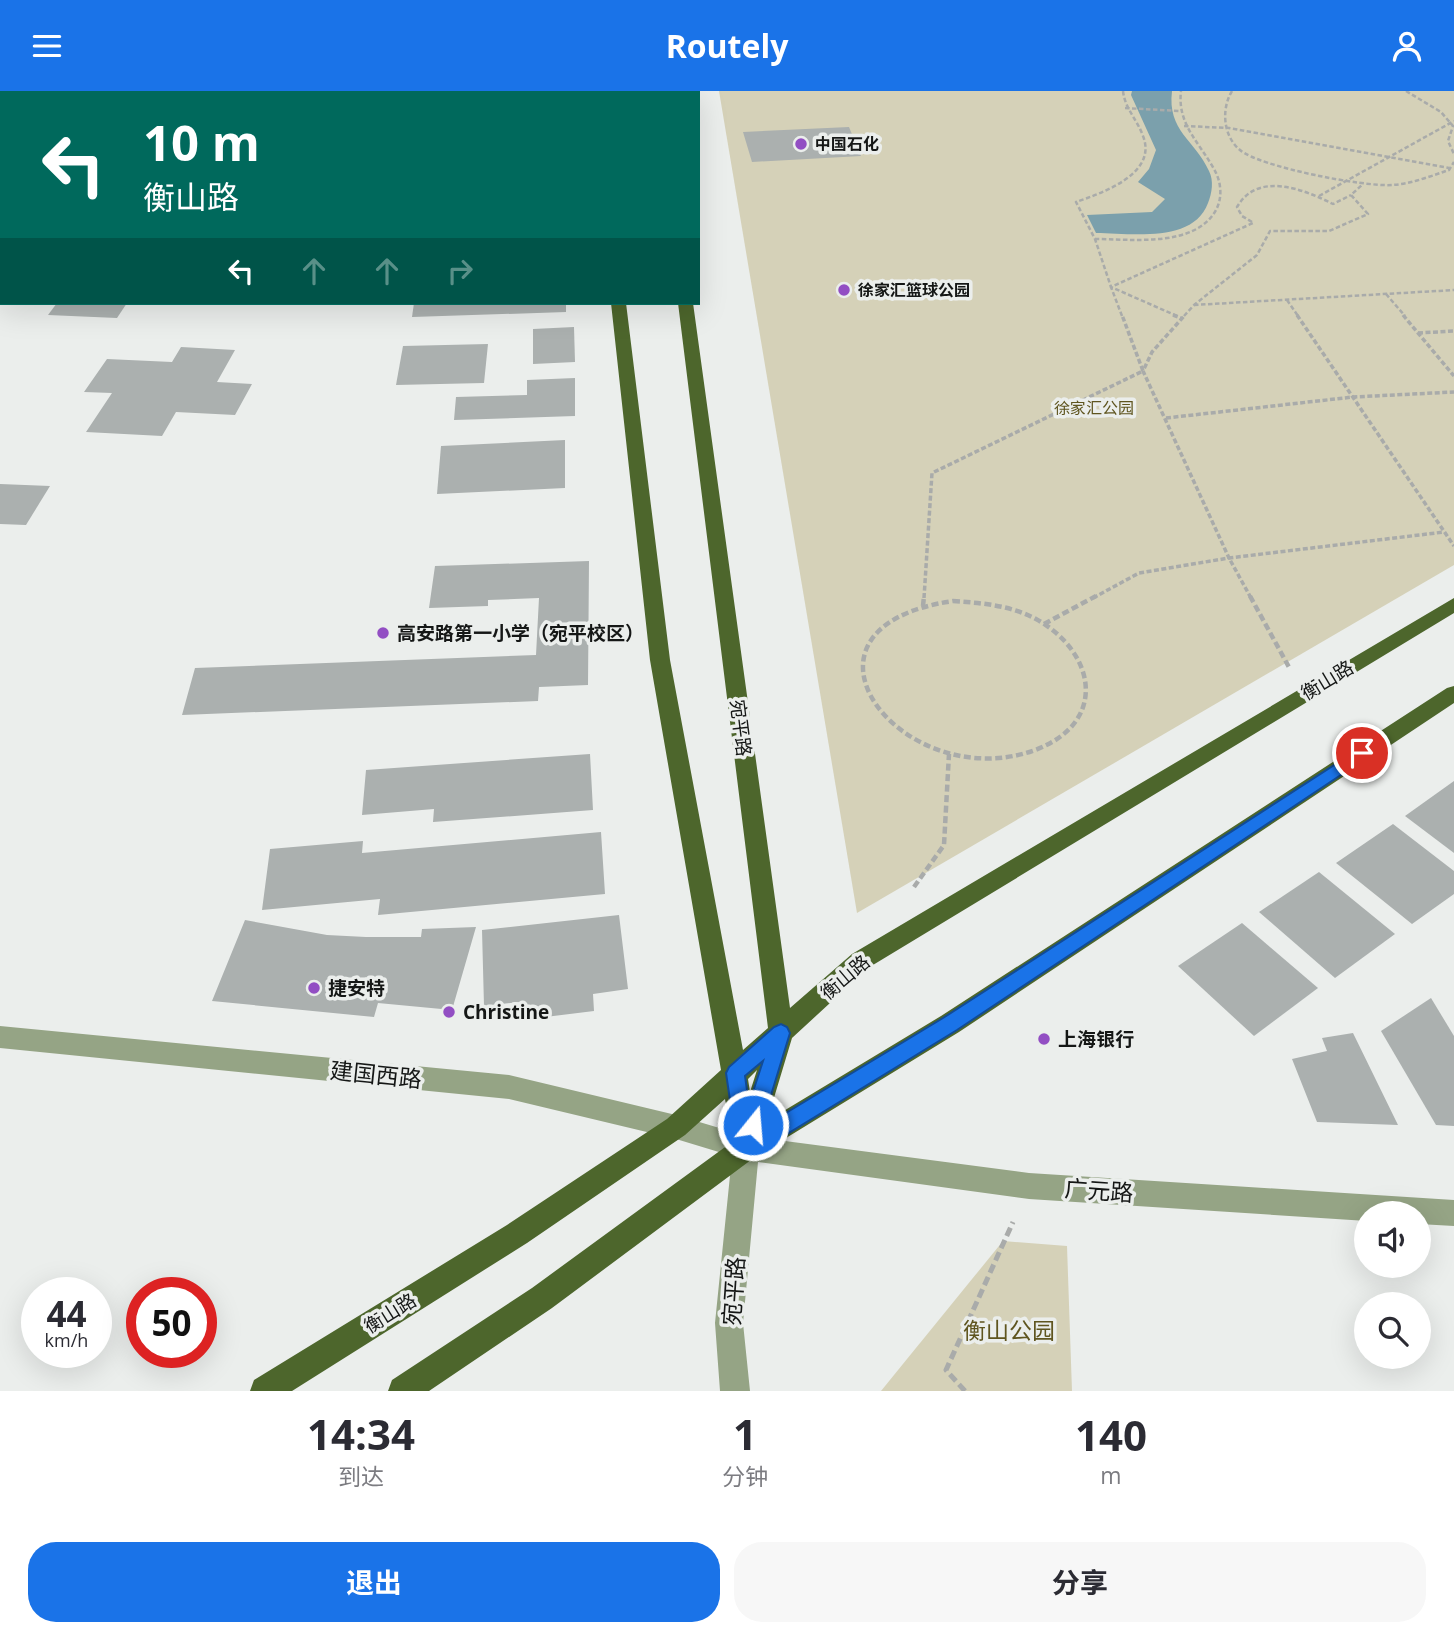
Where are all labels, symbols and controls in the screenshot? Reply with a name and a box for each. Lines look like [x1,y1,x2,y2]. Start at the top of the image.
text: Routely [666,24,788,67]
icon: menu [28,27,66,65]
icon: person [1388,27,1426,65]
text: 10 m [143,109,260,175]
icon: left [28,119,119,210]
place label: 中国石化 [815,133,879,155]
marker: 中国石化 [793,136,809,152]
text: 衡山路 [143,175,239,218]
icon: left [222,252,260,290]
icon: ahead [295,252,333,290]
icon: ahead [368,252,406,290]
icon: right [441,252,479,290]
place label: 徐家汇篮球公园 [858,279,970,301]
marker: 徐家汇篮球公园 [836,282,852,298]
park label: 徐家汇公园 [1054,397,1134,419]
place label: 高安路第一小学（宛平校区） [397,620,644,646]
marker: 高安路第一小学（宛平校区） [375,625,391,641]
street label: 衡山路 [1296,654,1358,706]
street label: 宛平路 [725,698,757,758]
pin [1332,723,1392,783]
icon: arrive [1343,734,1381,772]
street label: 衡山路 [815,949,875,1005]
place label: 捷安特 [328,975,385,1001]
marker: 捷安特 [306,980,322,996]
place label: Christine [463,999,549,1025]
marker: Christine [441,1004,457,1020]
place label: 上海银行 [1058,1026,1134,1052]
marker: 上海银行 [1036,1031,1052,1047]
street label: 建国西路 [329,1053,423,1095]
position arrow [716,1088,790,1162]
street label: 广元路 [1063,1172,1135,1208]
map controls [1354,1201,1431,1369]
button: sound [1354,1201,1431,1278]
street label: 宛平路 [715,1255,751,1327]
speed limit sign: 50 [126,1277,217,1368]
street label: 衡山路 [359,1287,421,1339]
text: 44 [46,1290,87,1337]
button: search [1354,1292,1431,1369]
park label: 衡山公园 [963,1314,1055,1346]
text: km/h [45,1328,88,1352]
text: 14:34 [307,1405,415,1462]
text: 1 [733,1405,757,1462]
text: 140 [1075,1406,1147,1463]
text: m [1100,1459,1122,1491]
text: 到达 [338,1460,384,1492]
text: 分钟 [722,1460,768,1492]
button: 退出 [28,1542,720,1622]
button: 分享 [734,1542,1426,1622]

